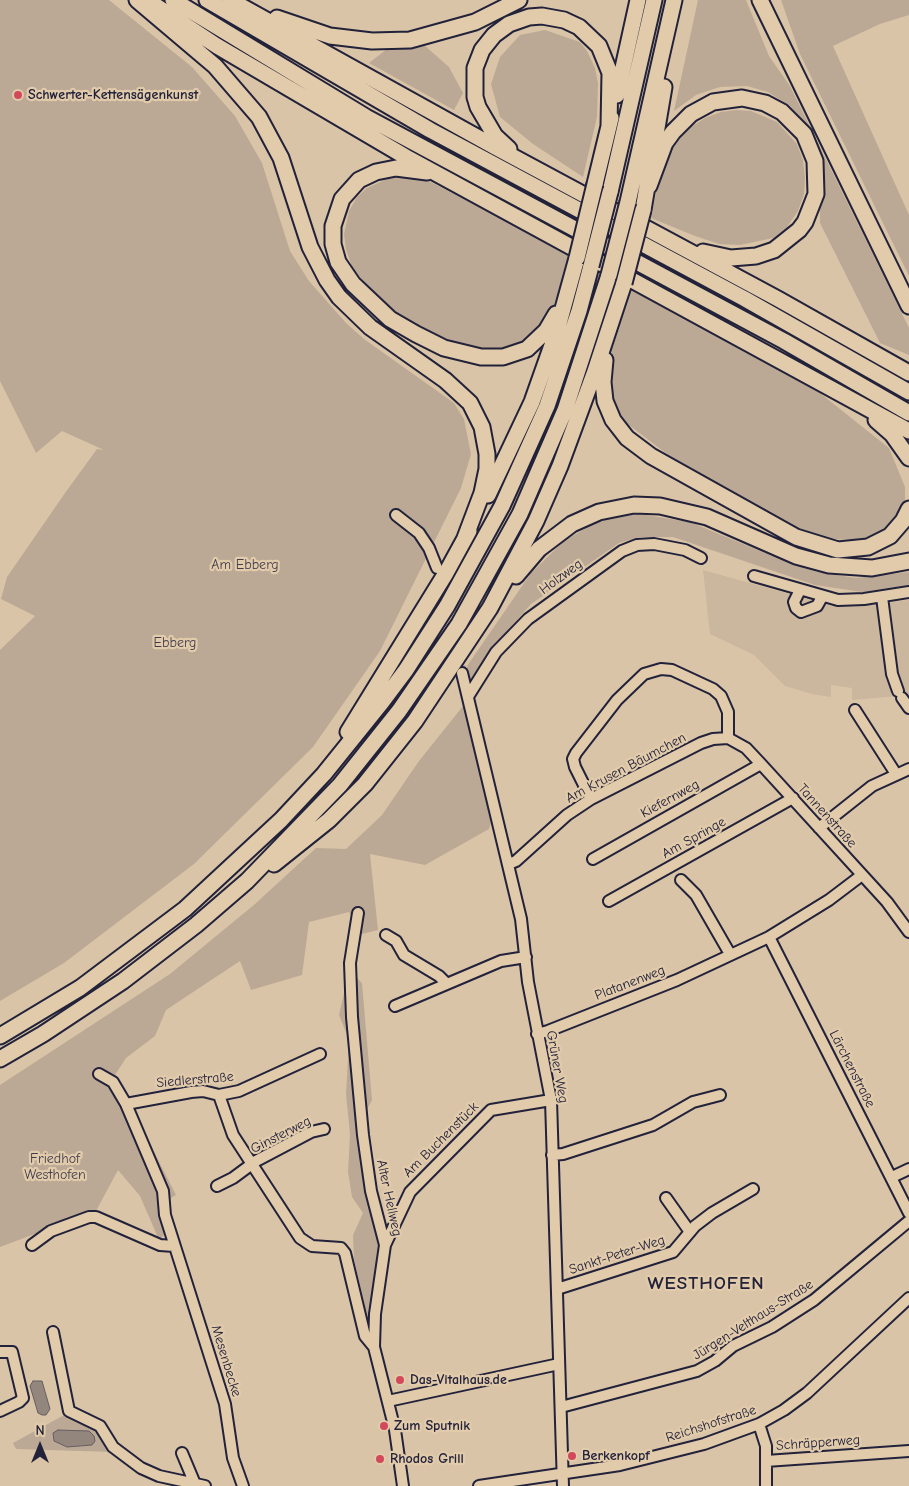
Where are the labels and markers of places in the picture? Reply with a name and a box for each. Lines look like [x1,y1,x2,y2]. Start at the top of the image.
place label: Schwerter-Kettensägenkunst [28,87,198,103]
marker: Schwerter-Kettensägenkunst [12,89,24,101]
place label: Das-Vitalhaus.de [410,1372,507,1388]
marker: Das-Vitalhaus.de [394,1374,406,1386]
place label: Zum Sputnik [394,1418,470,1434]
marker: Zum Sputnik [378,1420,390,1432]
place label: Berkenkopf [582,1448,650,1464]
marker: Berkenkopf [566,1450,578,1462]
place label: Rhodos Grill [390,1451,464,1467]
marker: Rhodos Grill [374,1453,386,1465]

